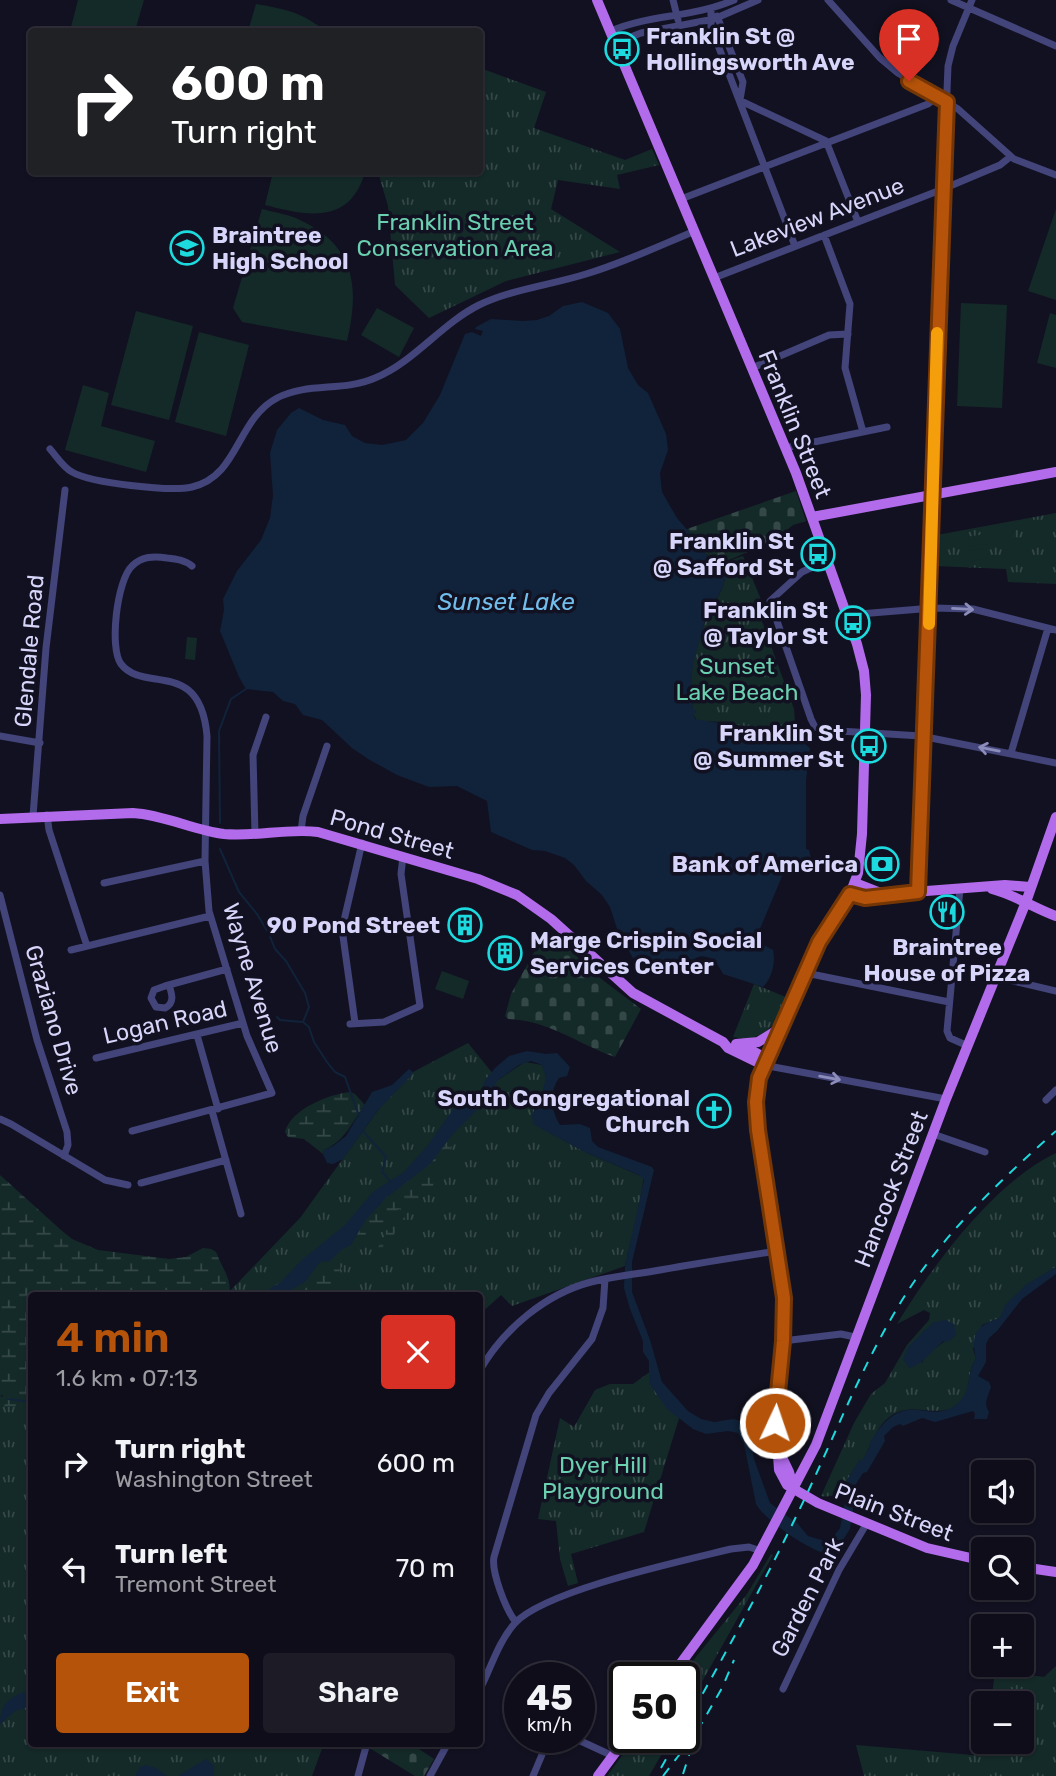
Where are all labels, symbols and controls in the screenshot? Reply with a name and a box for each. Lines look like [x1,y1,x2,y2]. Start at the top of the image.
pin [879,9,939,81]
icon: arrive [890,20,928,58]
place label: Franklin St @ Hollingsworth Ave [646,22,855,76]
bus stop icon: Franklin St @ Hollingsworth Ave [603,30,641,68]
text: 600 m [171,54,325,112]
icon: right [56,56,147,147]
text: Turn right [171,113,316,151]
street label: Lakeview Avenue [726,171,908,263]
park label: Franklin Street Conservation Area [357,208,553,262]
place label: Braintree High School [212,221,349,275]
school or university icon: Braintree High School [168,229,206,267]
street label: Franklin Street [753,346,837,502]
place label: Franklin St @ Safford St [653,527,794,581]
bus stop icon: Franklin St @ Safford St [799,535,837,573]
street label: Glendale Road [8,574,50,728]
water label: Sunset Lake [437,588,575,616]
place label: Franklin St @ Taylor St [703,596,828,650]
one-way arrow [952,602,975,615]
bus stop icon: Franklin St @ Taylor St [834,604,872,642]
park label: Sunset Lake Beach [675,652,799,706]
place label: Franklin St @ Summer St [693,719,844,773]
bus stop icon: Franklin St @ Summer St [850,727,888,765]
one-way arrow [978,742,1001,756]
street label: Pond Street [327,803,457,865]
bank icon: Bank of America [863,845,901,883]
place label: Bank of America [672,850,858,878]
restaurant icon: Braintree House of Pizza [928,893,966,931]
street label: Wayne Avenue [217,900,289,1056]
building icon: 90 Pond Street [446,906,484,944]
place label: 90 Pond Street [267,911,440,939]
place label: Marge Crispin Social Services Center [530,926,762,980]
place label: Braintree House of Pizza [864,933,1030,987]
building icon: Marge Crispin Social Services Center [486,934,524,972]
street label: Graziano Drive [19,942,89,1098]
street label: Logan Road [100,994,230,1050]
one-way arrow [818,1072,841,1085]
place label: South Congregational Church [437,1084,690,1138]
church icon: South Congregational Church [695,1092,733,1130]
street label: Hancock Street [848,1107,934,1271]
text: 4 min [56,1313,170,1363]
button: close [381,1315,455,1389]
text: 1.6 km · 07:13 [56,1364,198,1392]
position arrow [738,1386,812,1460]
text: Turn right [115,1434,245,1465]
icon: right [56,1445,94,1483]
text: 600 m [377,1448,455,1479]
park label: Dyer Hill Playground [542,1451,664,1505]
map controls [971,1460,1034,1754]
button: sound [971,1460,1034,1523]
text: Washington Street [115,1465,313,1493]
street label: Plain Street [831,1477,957,1547]
street label: Garden Park [765,1532,849,1662]
button: search [971,1537,1034,1600]
text: Turn left [115,1539,227,1570]
icon: left [56,1550,94,1588]
text: 70 m [396,1553,455,1584]
text: Tremont Street [115,1570,276,1598]
button: + [971,1614,1034,1677]
button: Exit [56,1653,249,1733]
button: Share [263,1653,455,1733]
speed limit sign: 50 [609,1662,700,1753]
text: 45 [526,1677,573,1719]
button: − [971,1691,1034,1754]
text: km/h [527,1714,572,1736]

